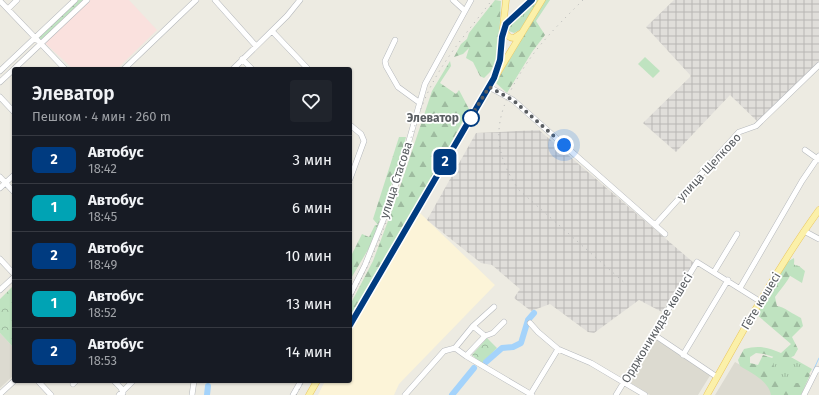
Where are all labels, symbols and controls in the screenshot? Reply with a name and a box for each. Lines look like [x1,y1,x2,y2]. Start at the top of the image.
button: heart [290,80,332,122]
text: Элеватор [32,82,115,105]
text: Пешком · 4 мин · 260 m [32,109,171,124]
marker: Элеватор [462,109,480,127]
place label: Элеватор [407,111,459,125]
street label: улица Щелково [674,130,744,204]
your location [554,135,574,155]
street label: улица Стасова [377,140,415,220]
text: Автобус [88,143,144,161]
line badge: 2 [432,149,458,175]
text: 2 [50,151,58,168]
text: 3 мин [293,151,332,169]
text: 2 [441,153,449,170]
text: 18:42 [88,161,117,176]
text: Автобус [88,191,144,209]
text: 1 [51,199,57,216]
text: 6 мин [292,199,332,217]
text: 18:45 [88,209,117,224]
text: Автобус [88,239,144,257]
text: 2 [50,247,58,264]
text: 10 мин [285,247,332,265]
text: 18:49 [88,257,117,272]
street label: Орджоникидзе көшесі [619,270,695,386]
street label: Гёте көшесі [738,270,784,332]
text: Автобус [88,287,144,305]
text: 1 [51,295,57,312]
text: 13 мин [286,295,332,313]
text: 18:52 [88,305,117,320]
text: Автобус [88,335,144,353]
text: 2 [50,343,58,360]
text: 14 мин [286,343,332,361]
text: 18:53 [88,353,117,368]

